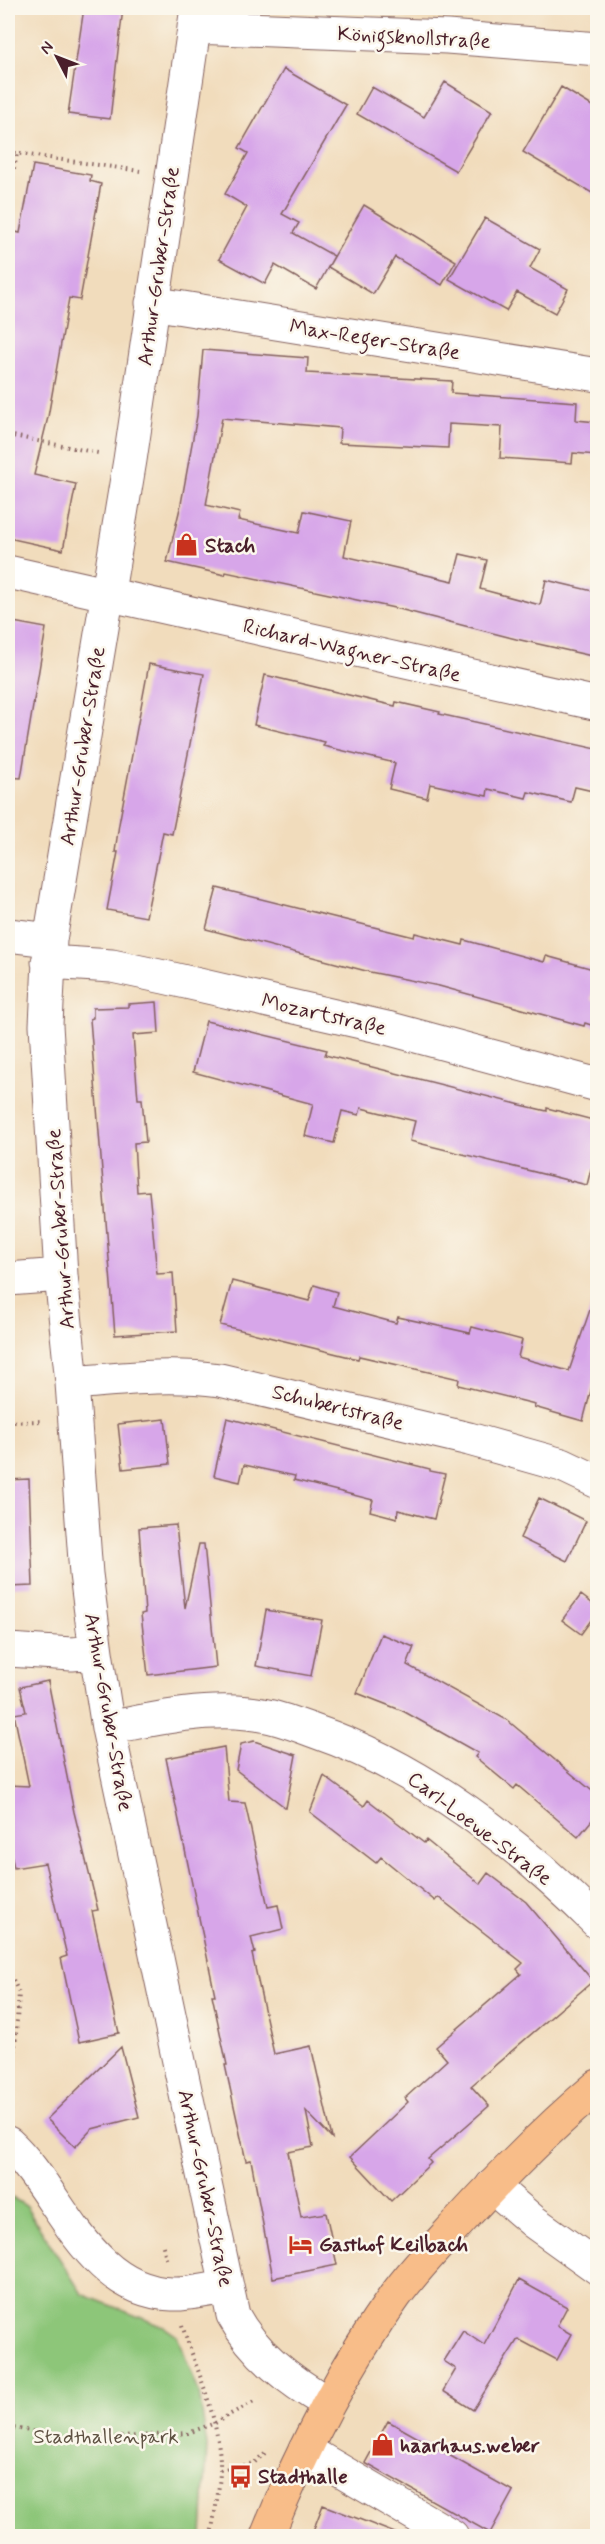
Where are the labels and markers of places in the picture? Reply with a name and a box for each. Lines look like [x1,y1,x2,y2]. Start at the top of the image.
shop icon: Stach [174,532,200,558]
place label: Stach [205,532,256,560]
hotel icon: Gasthof Keilbach [288,2231,314,2257]
place label: Gasthof Keilbach [319,2231,469,2259]
shop icon: haarhaus.weber [369,2432,395,2458]
place label: haarhaus.weber [400,2432,540,2460]
bus stop icon: Stadthalle [227,2463,253,2489]
place label: Stadthalle [258,2463,348,2491]

